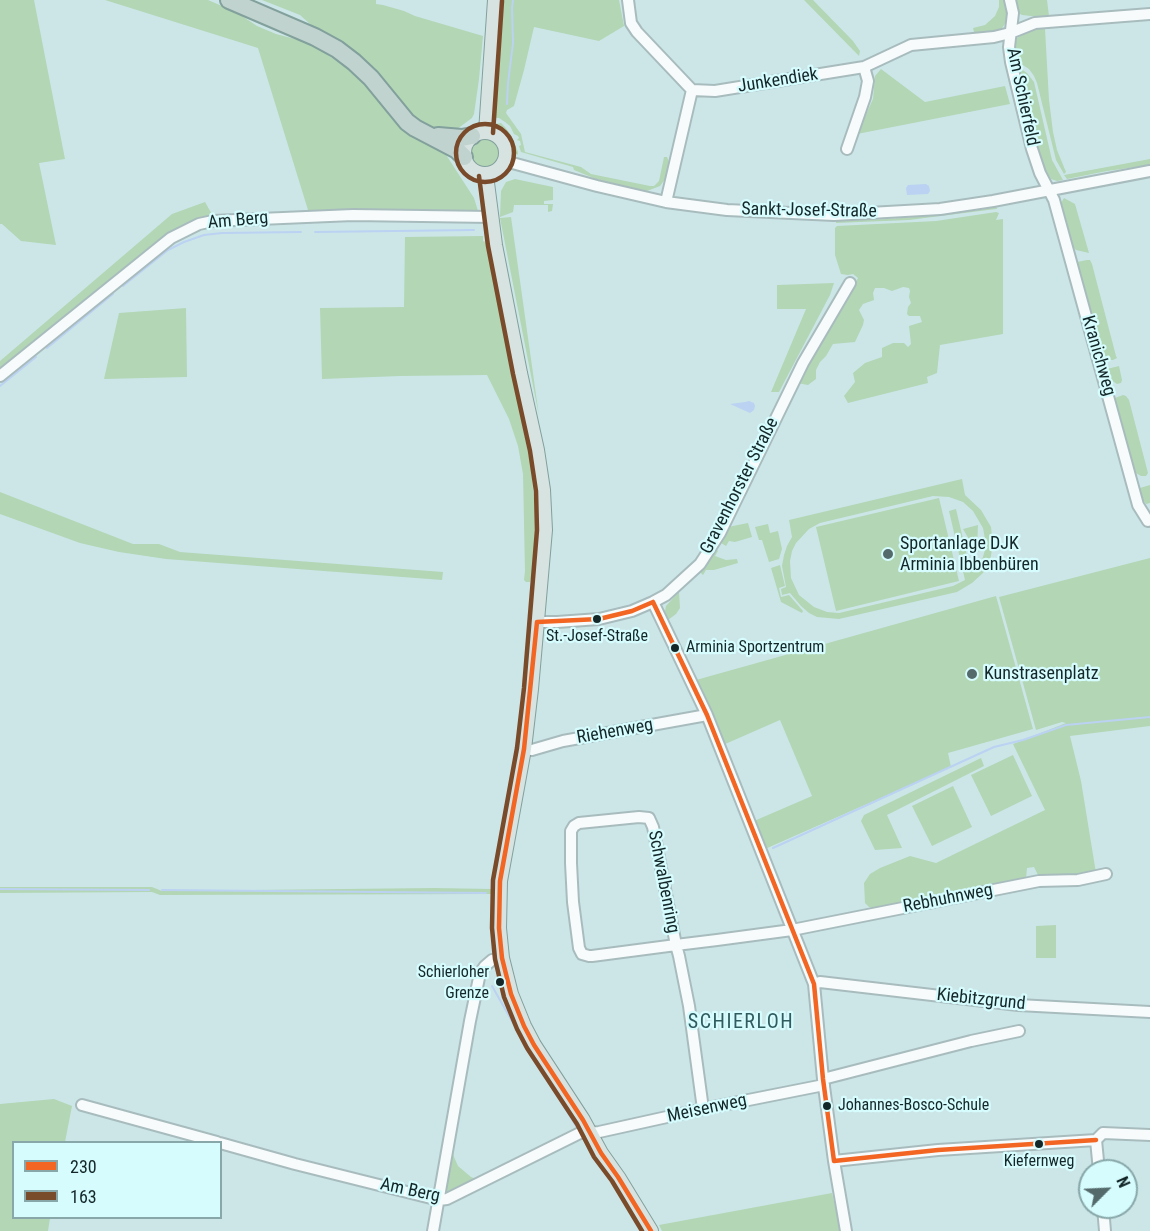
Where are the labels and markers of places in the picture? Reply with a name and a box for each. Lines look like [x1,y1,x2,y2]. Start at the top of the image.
place label: Sportanlage DJK Arminia Ibbenbüren [900,533,1039,576]
marker: Sportanlage DJK Arminia Ibbenbüren [881,547,895,561]
marker: St.-Josef-Straße [591,613,603,625]
place label: St.-Josef-Straße [546,627,648,647]
place label: Arminia Sportzentrum [686,638,824,658]
marker: Arminia Sportzentrum [669,642,681,654]
place label: Kunstrasenplatz [984,663,1099,685]
marker: Kunstrasenplatz [965,667,979,681]
place label: Schierloher Grenze [418,963,489,1001]
marker: Schierloher Grenze [494,976,506,988]
place label: Johannes-Bosco-Schule [838,1096,989,1116]
marker: Johannes-Bosco-Schule [821,1100,833,1112]
marker: Kiefernweg [1033,1138,1045,1150]
place label: Kiefernweg [1004,1152,1074,1172]

